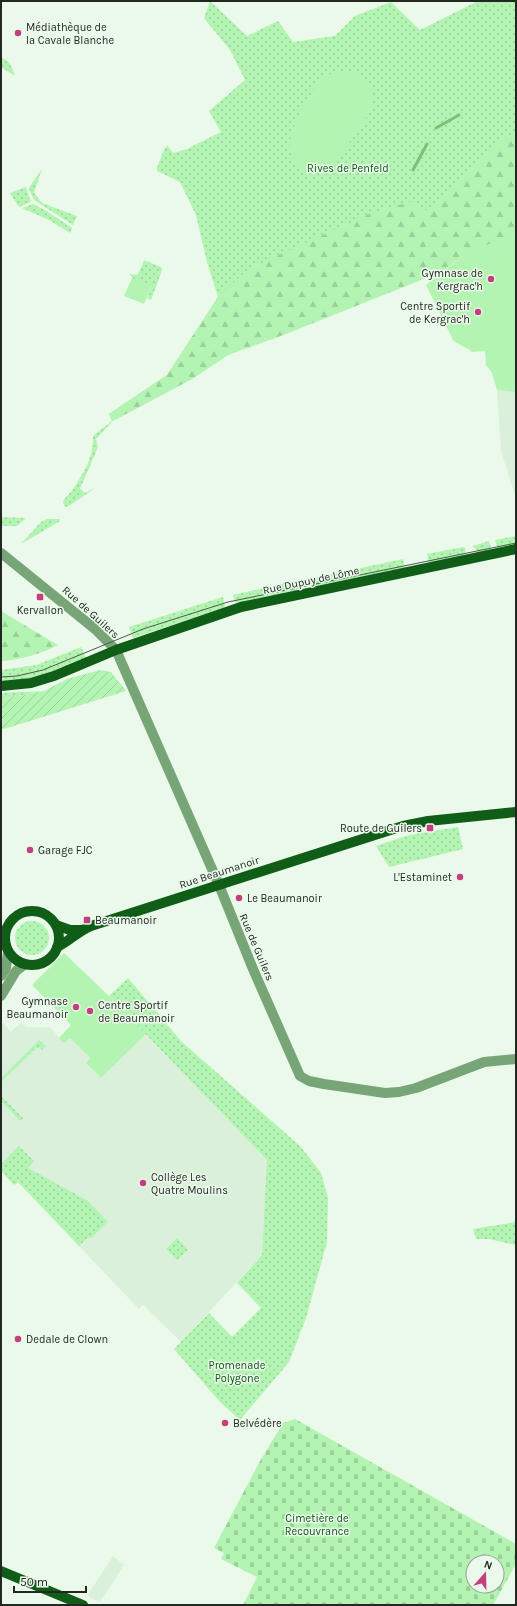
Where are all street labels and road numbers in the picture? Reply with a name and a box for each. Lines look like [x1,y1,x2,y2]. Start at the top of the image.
street label: Rue Dupuy de Lôme [262,564,361,597]
street label: Rue de Guilers [60,583,122,641]
street label: Rue Beaumanoir [178,853,261,892]
street label: Rue de Guilers [236,912,277,983]

